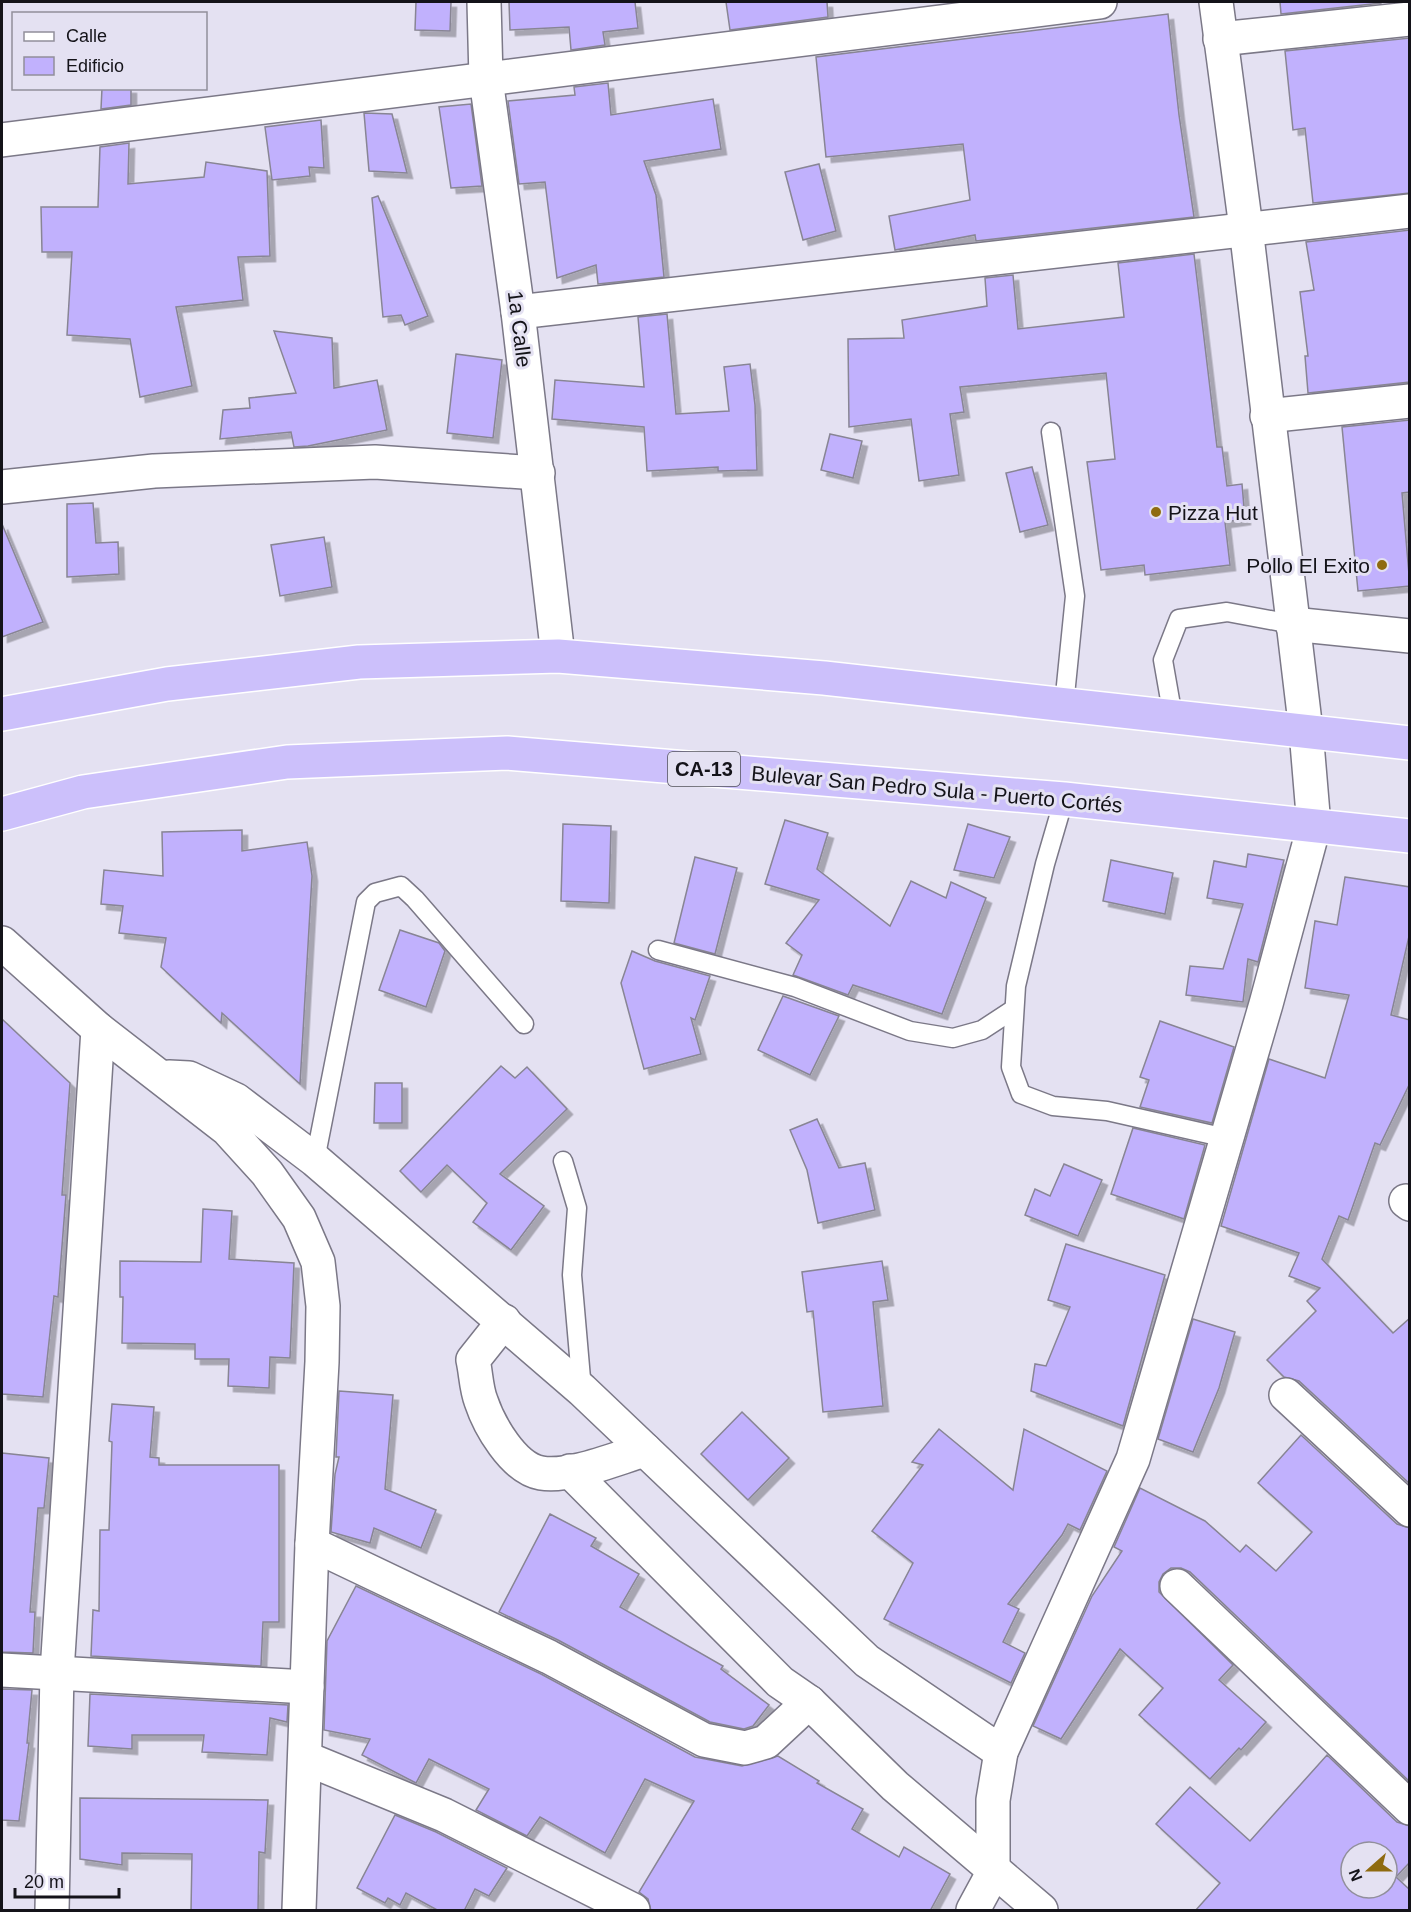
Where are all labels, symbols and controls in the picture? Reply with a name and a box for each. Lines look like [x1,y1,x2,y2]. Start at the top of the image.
legend [12,12,207,90]
text: Calle [66,26,107,46]
text: Edificio [66,56,124,76]
street label: 1a Calle [504,289,536,369]
place label: Pizza Hut [1168,501,1258,524]
marker: Pizza Hut [1149,505,1163,519]
place label: Pollo El Exito [1246,554,1370,577]
marker: Pollo El Exito [1375,558,1389,572]
road number: CA-13 [668,752,740,786]
street label: Bulevar San Pedro Sula - Puerto Cortés [751,761,1123,817]
north arrow [1339,1840,1399,1900]
scale bar [15,1861,118,1899]
text: N [1345,1867,1365,1884]
text: 20 m [24,1872,64,1892]

